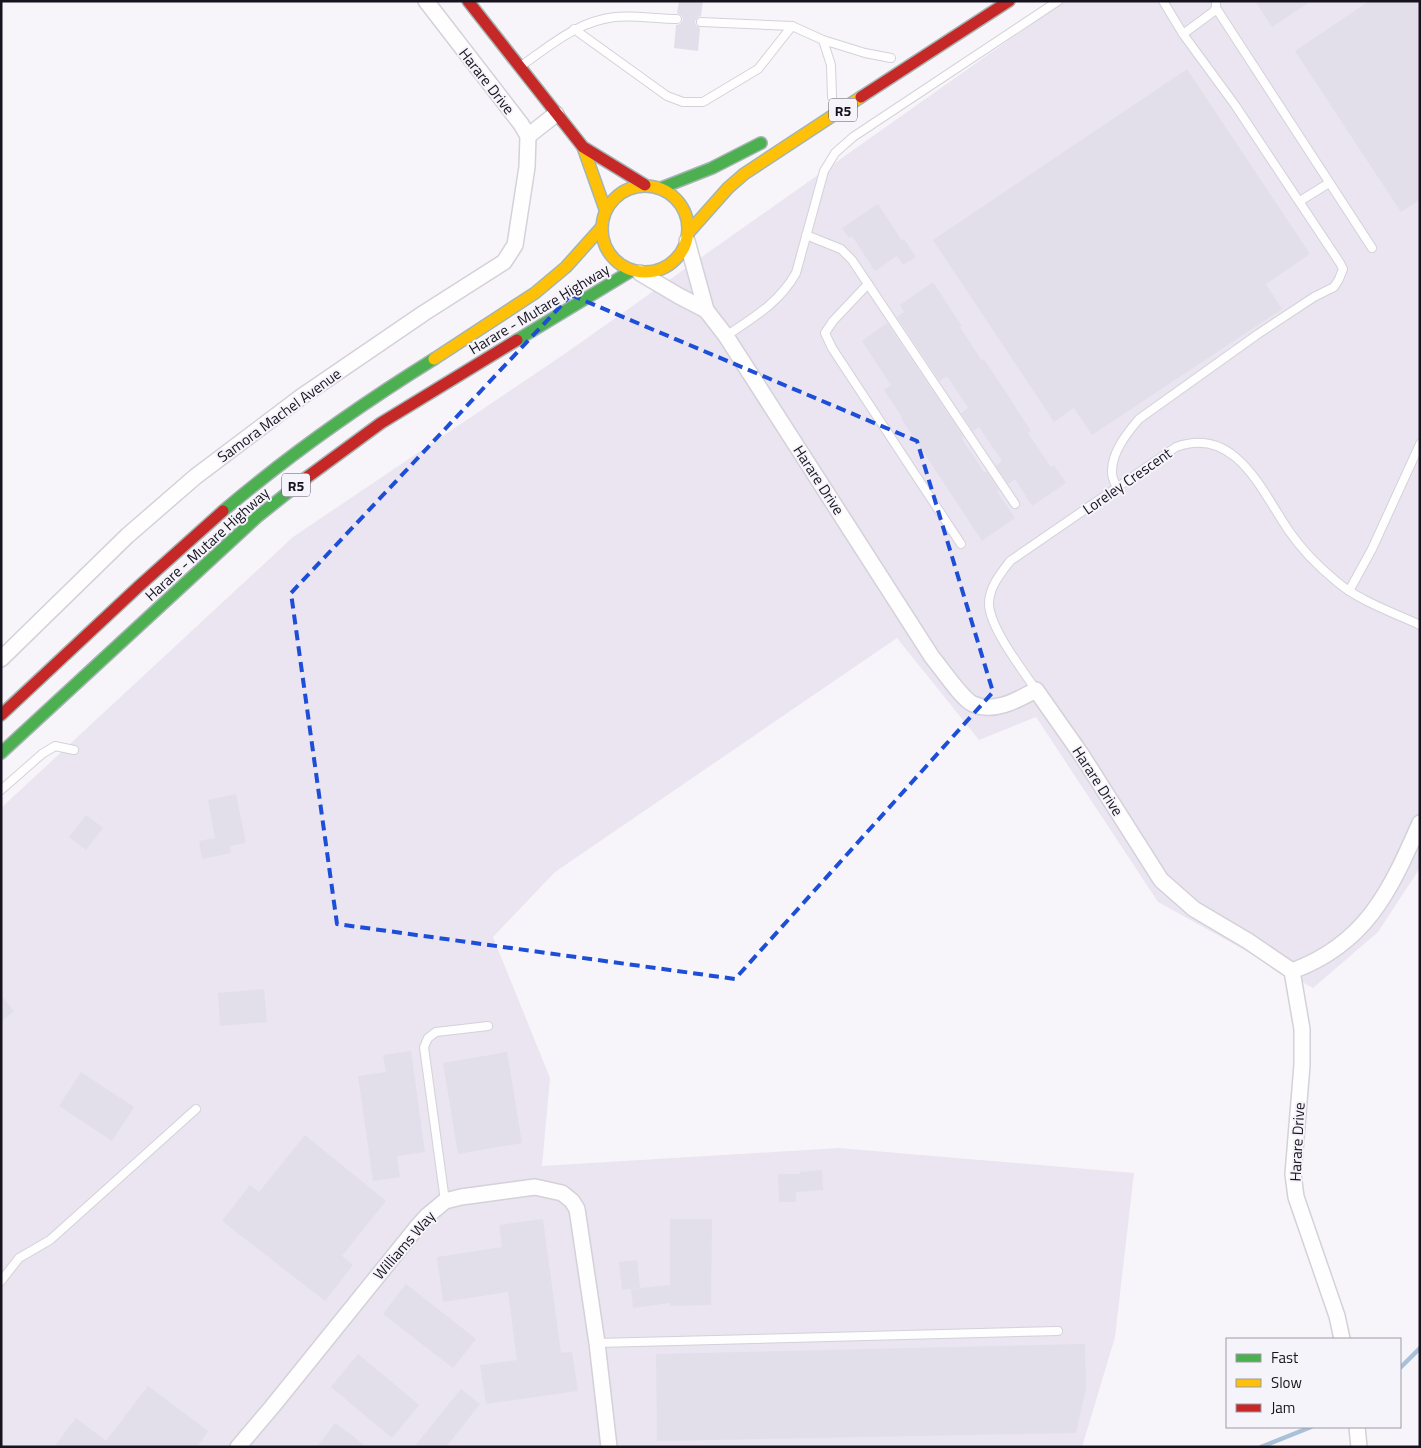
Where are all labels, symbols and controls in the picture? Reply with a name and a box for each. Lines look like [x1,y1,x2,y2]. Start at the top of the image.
street label: Harare Drive [454,43,520,119]
road number: R5 [829,98,857,122]
street label: Harare - Mutare Highway [464,258,614,360]
street label: Samora Machel Avenue [212,362,346,468]
street label: Harare Drive [788,441,850,519]
street label: Loreley Crescent [1078,441,1177,520]
road number: R5 [282,474,310,496]
street label: Harare - Mutare Highway [140,482,274,606]
street label: Harare Drive [1067,742,1129,820]
street label: Harare Drive [1283,1102,1311,1182]
street label: Williams Way [367,1205,441,1285]
legend [1226,1338,1401,1428]
text: Fast [1271,1346,1299,1369]
text: Slow [1271,1371,1302,1394]
text: Jam [1271,1396,1295,1419]

